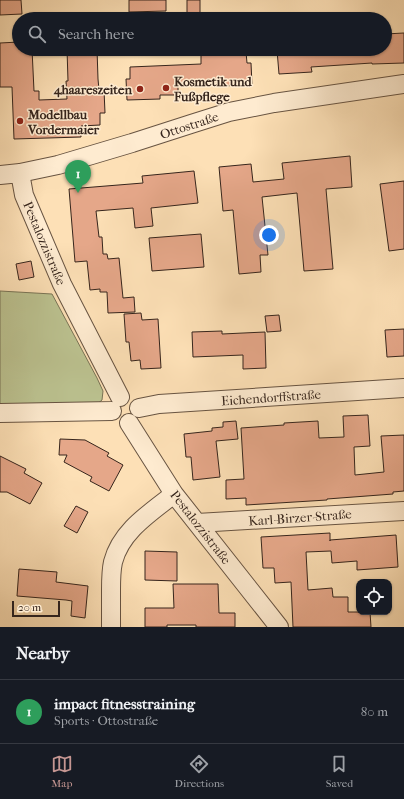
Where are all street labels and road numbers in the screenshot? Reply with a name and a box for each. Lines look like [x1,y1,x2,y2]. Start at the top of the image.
street label: Ottostraße [158,109,221,142]
street label: Pestalozzistraße [20,199,69,288]
street label: Eichendorffstraße [221,386,322,408]
street label: Pestalozzistraße [167,487,234,568]
street label: Karl-Birzer-Straße [248,506,353,529]

